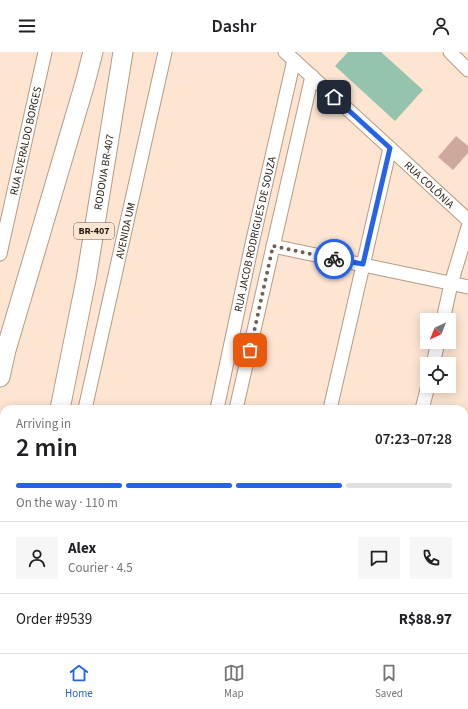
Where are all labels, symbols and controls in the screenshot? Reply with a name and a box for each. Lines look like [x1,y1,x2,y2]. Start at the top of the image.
text: Dashr [211,14,257,39]
icon: menu [16,15,38,37]
icon: person [430,15,452,37]
pin [317,80,351,114]
street label: RUA EVERALDO BORGES [6,85,45,197]
icon: home [323,86,345,108]
street label: RODOVIA BR-407 [90,133,117,211]
street label: RUA JACOB RODRIGUES DE SOUZA [230,155,279,313]
street label: RUA COLÔNIA [401,158,458,211]
street label: AVENIDA UM [111,201,139,260]
road number: BR-407 [74,223,114,239]
courier [314,239,354,279]
icon: bike [323,248,345,270]
north arrow [420,313,456,349]
map controls [420,313,456,393]
pin [233,333,267,367]
icon: bag [239,339,261,361]
button: locate [420,357,456,393]
text: Arriving in [16,415,71,433]
text: 2 min [16,429,78,466]
text: 07:23–07:28 [375,429,452,450]
text: On the way · 110 m [16,494,118,512]
button: person [16,537,58,579]
button: chat [358,537,400,579]
button: phone [410,537,452,579]
text: Alex [68,538,96,559]
text: Courier · 4.5 [68,559,133,577]
text: Order #9539 [16,609,92,630]
text: R$88.97 [399,609,452,630]
tab: Home [65,662,93,701]
tab: Map [223,662,245,701]
tab: Saved [375,662,403,701]

